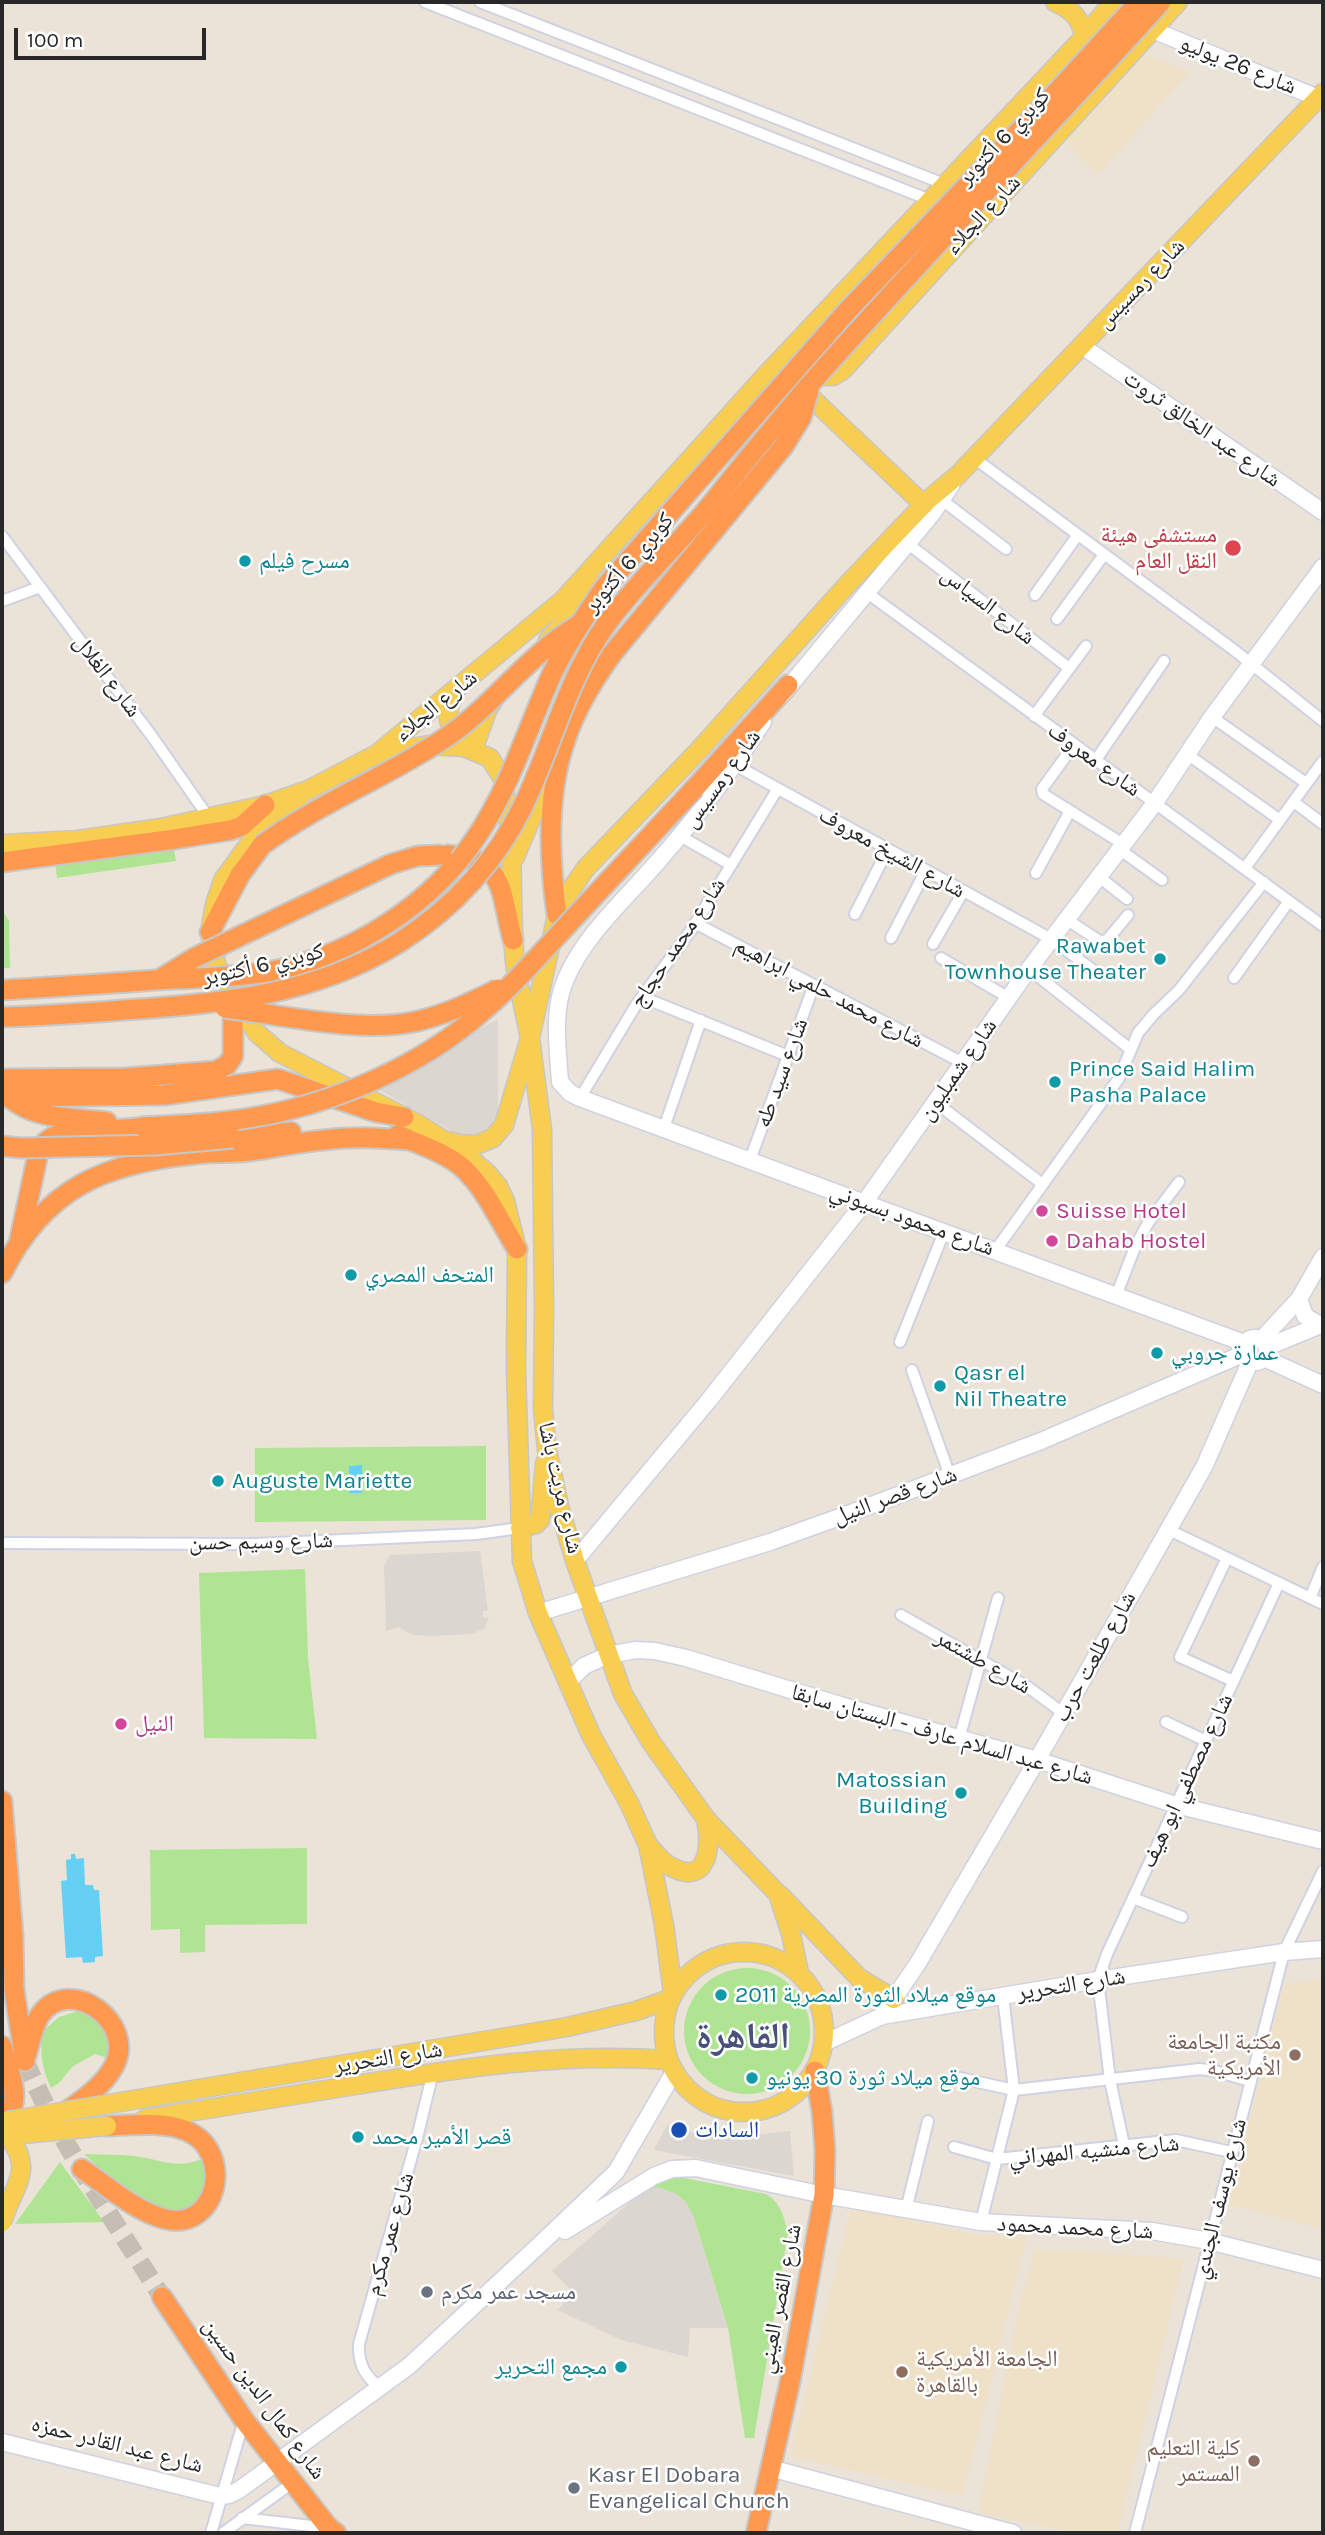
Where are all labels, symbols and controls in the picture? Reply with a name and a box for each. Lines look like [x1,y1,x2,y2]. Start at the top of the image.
scale bar [18,14,210,58]
text: 100 m [27,28,84,52]
street label: شارع 26 يوليو [1175,29,1301,101]
street label: كوبري 6 أكتوبر [952,82,1056,192]
street label: شارع الجلاء [939,169,1027,261]
street label: شارع رمسيس [1091,233,1191,335]
street label: شارع عبد الخالق ثروت [1118,364,1286,494]
street label: كوبري 6 أكتوبر [578,507,680,619]
place label: مستشفى هيئة النقل العام [1100,521,1217,575]
marker: مستشفى هيئة النقل العام [1223,538,1243,558]
place label: مسرح فيلم [259,547,350,575]
marker: مسرح فيلم [237,553,253,569]
street label: شارع السياس [935,561,1041,651]
street label: شارع الغلال [67,629,147,723]
street label: شارع الجلاء [389,664,483,748]
street label: شارع معروف [1042,717,1146,803]
street label: شارع رمسيس [677,724,767,834]
street label: شارع الشيخ معروف [814,801,970,905]
street label: شارع محمد حجاج [624,873,732,1013]
street label: شارع محمد حلمي ابراهيم [730,931,928,1055]
place label: Rawabet Townhouse Theater [945,932,1146,986]
street label: كوبري 6 أكتوبر [200,938,326,992]
marker: Rawabet Townhouse Theater [1152,951,1168,967]
street label: شارع شمبليون [913,1013,1003,1127]
street label: شارع سيد طه [749,1014,815,1132]
place label: Prince Said Halim Pasha Palace [1069,1055,1255,1109]
marker: Prince Said Halim Pasha Palace [1047,1074,1063,1090]
street label: شارع محمود بسيوني [826,1177,998,1263]
place label: Suisse Hotel [1056,1197,1187,1225]
marker: Suisse Hotel [1034,1203,1050,1219]
place label: Dahab Hostel [1066,1227,1206,1255]
marker: Dahab Hostel [1044,1233,1060,1249]
place label: المتحف المصري [365,1261,494,1289]
marker: المتحف المصري [343,1267,359,1283]
place label: عمارة جروبي [1171,1339,1278,1367]
marker: عمارة جروبي [1149,1345,1165,1361]
place label: Qasr el Nil Theatre [954,1359,1067,1413]
marker: Qasr el Nil Theatre [932,1378,948,1394]
street label: شارع مريت باشا [531,1420,589,1556]
street label: شارع قصر النيل [829,1461,961,1531]
place label: Auguste Mariette [232,1467,412,1495]
marker: Auguste Mariette [210,1473,226,1489]
street label: شارع وسيم حسن [189,1527,333,1557]
street label: شارع طلعت حرب [1048,1587,1142,1727]
street label: شارع طشتمر [930,1623,1036,1701]
street label: شارع عبد السلام عارف - البستان سابقا [788,1679,1096,1791]
street label: شارع مصطفي ابو هيف [1135,1690,1239,1872]
place label: النيل [135,1710,174,1738]
marker: النيل [113,1716,129,1732]
place label: Matossian Building [836,1766,947,1820]
marker: Matossian Building [953,1785,969,1801]
street label: شارع التحرير [1015,1963,1127,2007]
place label: موقع ميلاد الثورة المصرية 2011 [735,1981,996,2009]
marker: موقع ميلاد الثورة المصرية 2011 [713,1987,729,2003]
district label: القاهرة [696,2015,790,2059]
place label: مكتبة الجامعة الأمريكية [1167,2028,1281,2082]
street label: شارع التحرير [332,2036,444,2080]
marker: مكتبة الجامعة الأمريكية [1287,2047,1303,2063]
place label: موقع ميلاد ثورة 30 يونيو [766,2064,980,2092]
marker: موقع ميلاد ثورة 30 يونيو [744,2070,760,2086]
place label: السادات [695,2116,759,2144]
street label: شارع يوسف الجندي [1187,2116,1253,2282]
marker: السادات [669,2120,689,2140]
place label: قصر الأمير محمد [372,2123,511,2151]
marker: قصر الأمير محمد [350,2129,366,2145]
street label: شارع منشيه المهراني [1007,2130,1181,2172]
street label: شارع عمر مكرم [359,2169,421,2299]
street label: شارع محمد محمود [996,2210,1154,2246]
street label: شارع القصر العيني [752,2222,808,2376]
place label: مسجد عمر مكرم [441,2278,576,2306]
marker: مسجد عمر مكرم [419,2284,435,2300]
street label: شارع كمال الدين حسين [196,2313,332,2485]
place label: الجامعة الأمريكية بالقاهرة [916,2345,1058,2399]
place label: مجمع التحرير [495,2353,607,2381]
marker: مجمع التحرير [613,2359,629,2375]
marker: الجامعة الأمريكية بالقاهرة [894,2364,910,2380]
street label: شارع عبد القادر حمزه [28,2410,206,2480]
place label: كلية التعليم المستمر [1146,2434,1240,2488]
marker: كلية التعليم المستمر [1246,2453,1262,2469]
place label: Kasr El Dobara Evangelical Church [588,2461,790,2515]
marker: Kasr El Dobara Evangelical Church [566,2480,582,2496]

